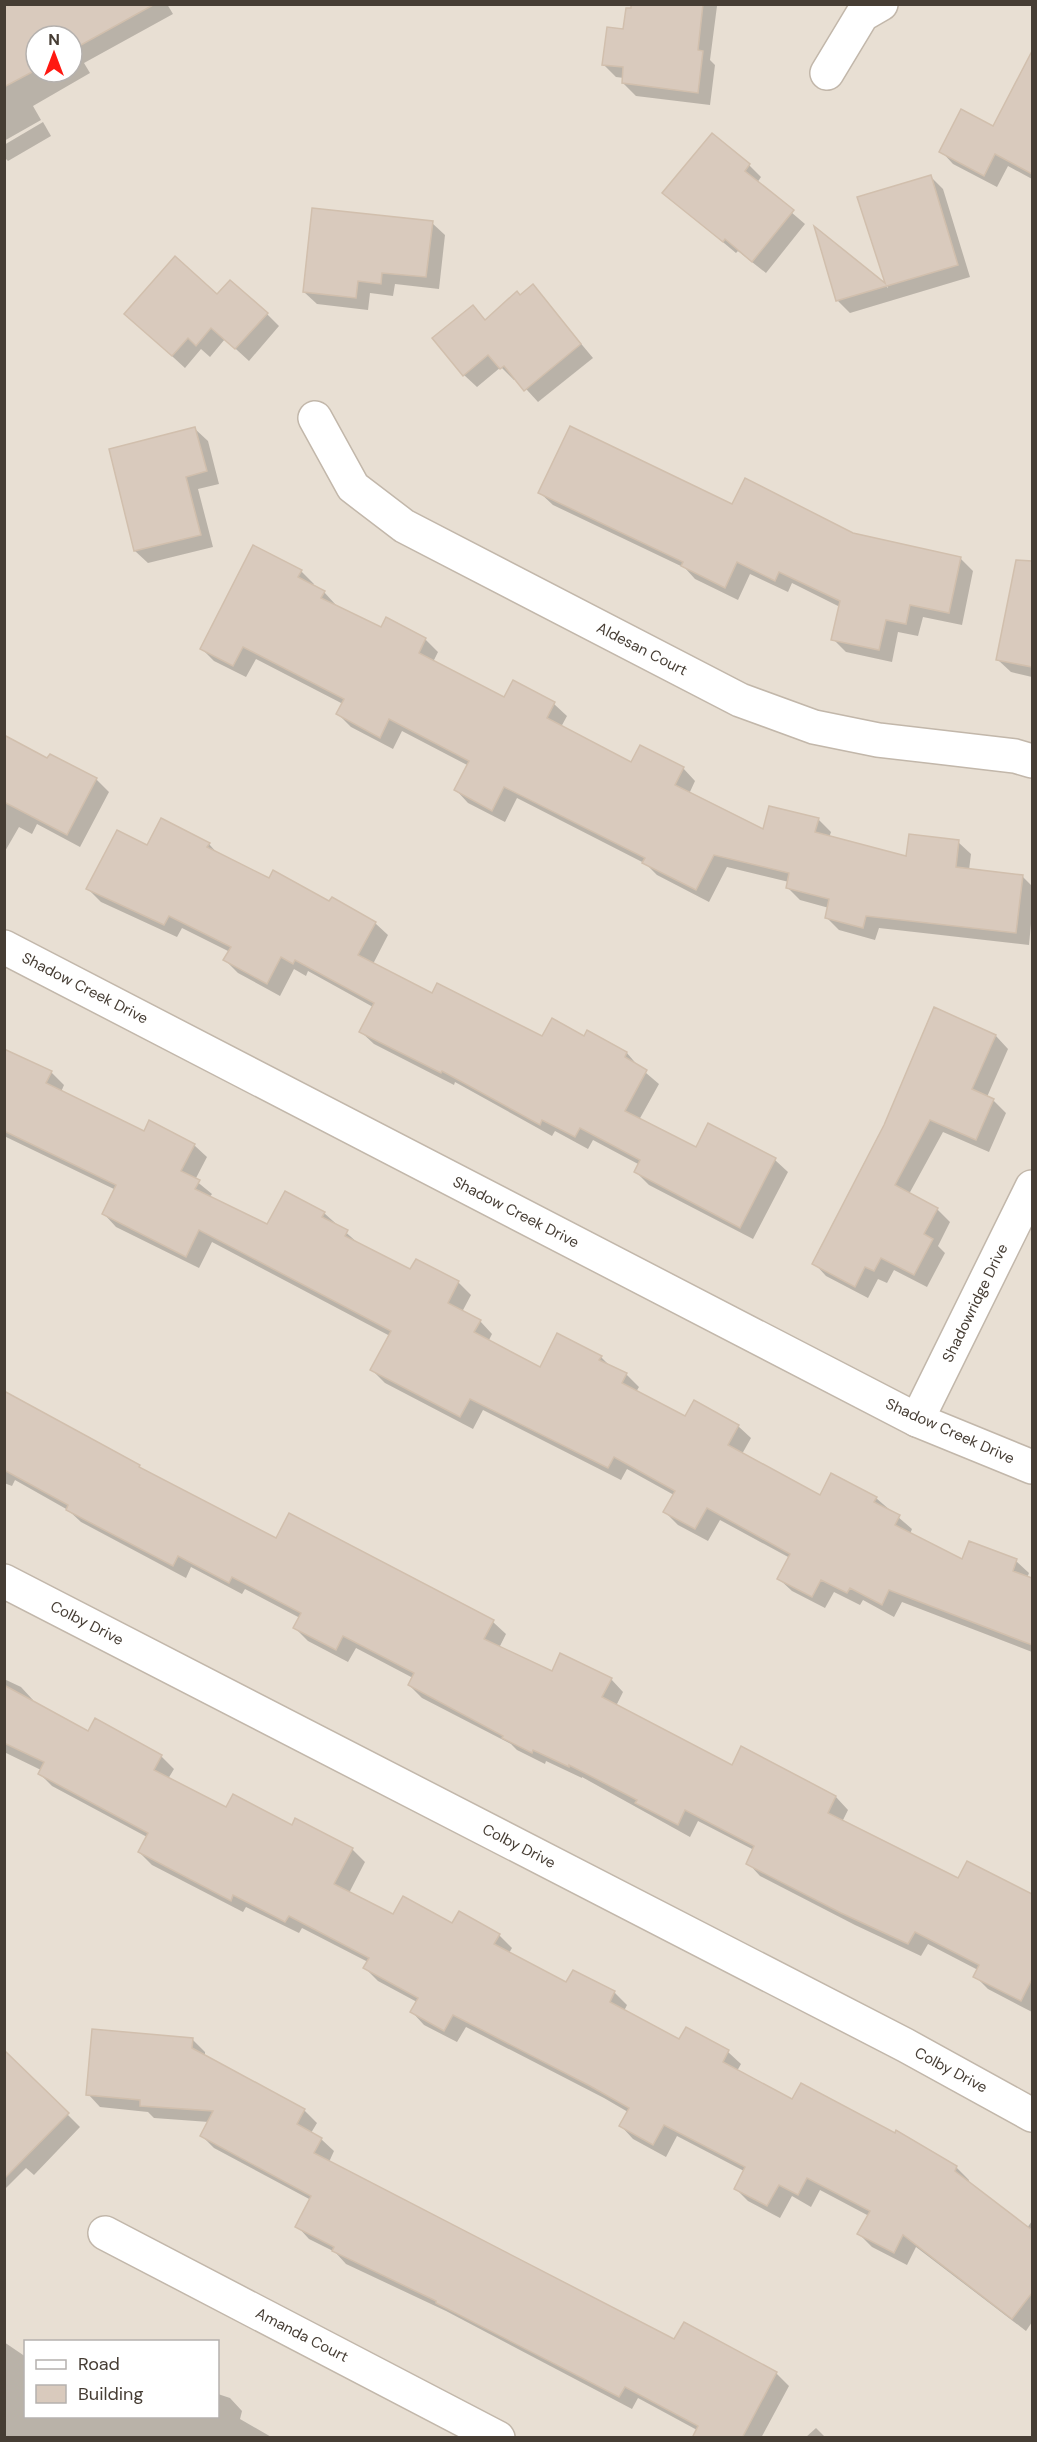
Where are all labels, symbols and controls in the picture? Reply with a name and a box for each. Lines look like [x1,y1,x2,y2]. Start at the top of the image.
north arrow [24,24,84,84]
text: N [48,29,60,50]
street label: Aldesan Court [593,618,691,680]
street label: Shadow Creek Drive [19,948,151,1028]
street label: Shadow Creek Drive [450,1172,582,1252]
street label: Shadowridge Drive [938,1240,1012,1366]
street label: Shadow Creek Drive [882,1394,1018,1468]
street label: Colby Drive [47,1596,127,1650]
street label: Colby Drive [479,1819,559,1873]
street label: Colby Drive [911,2042,991,2098]
street label: Amanda Court [252,2303,352,2367]
legend [24,2340,219,2418]
text: Road [78,2352,120,2376]
text: Building [78,2382,143,2406]

